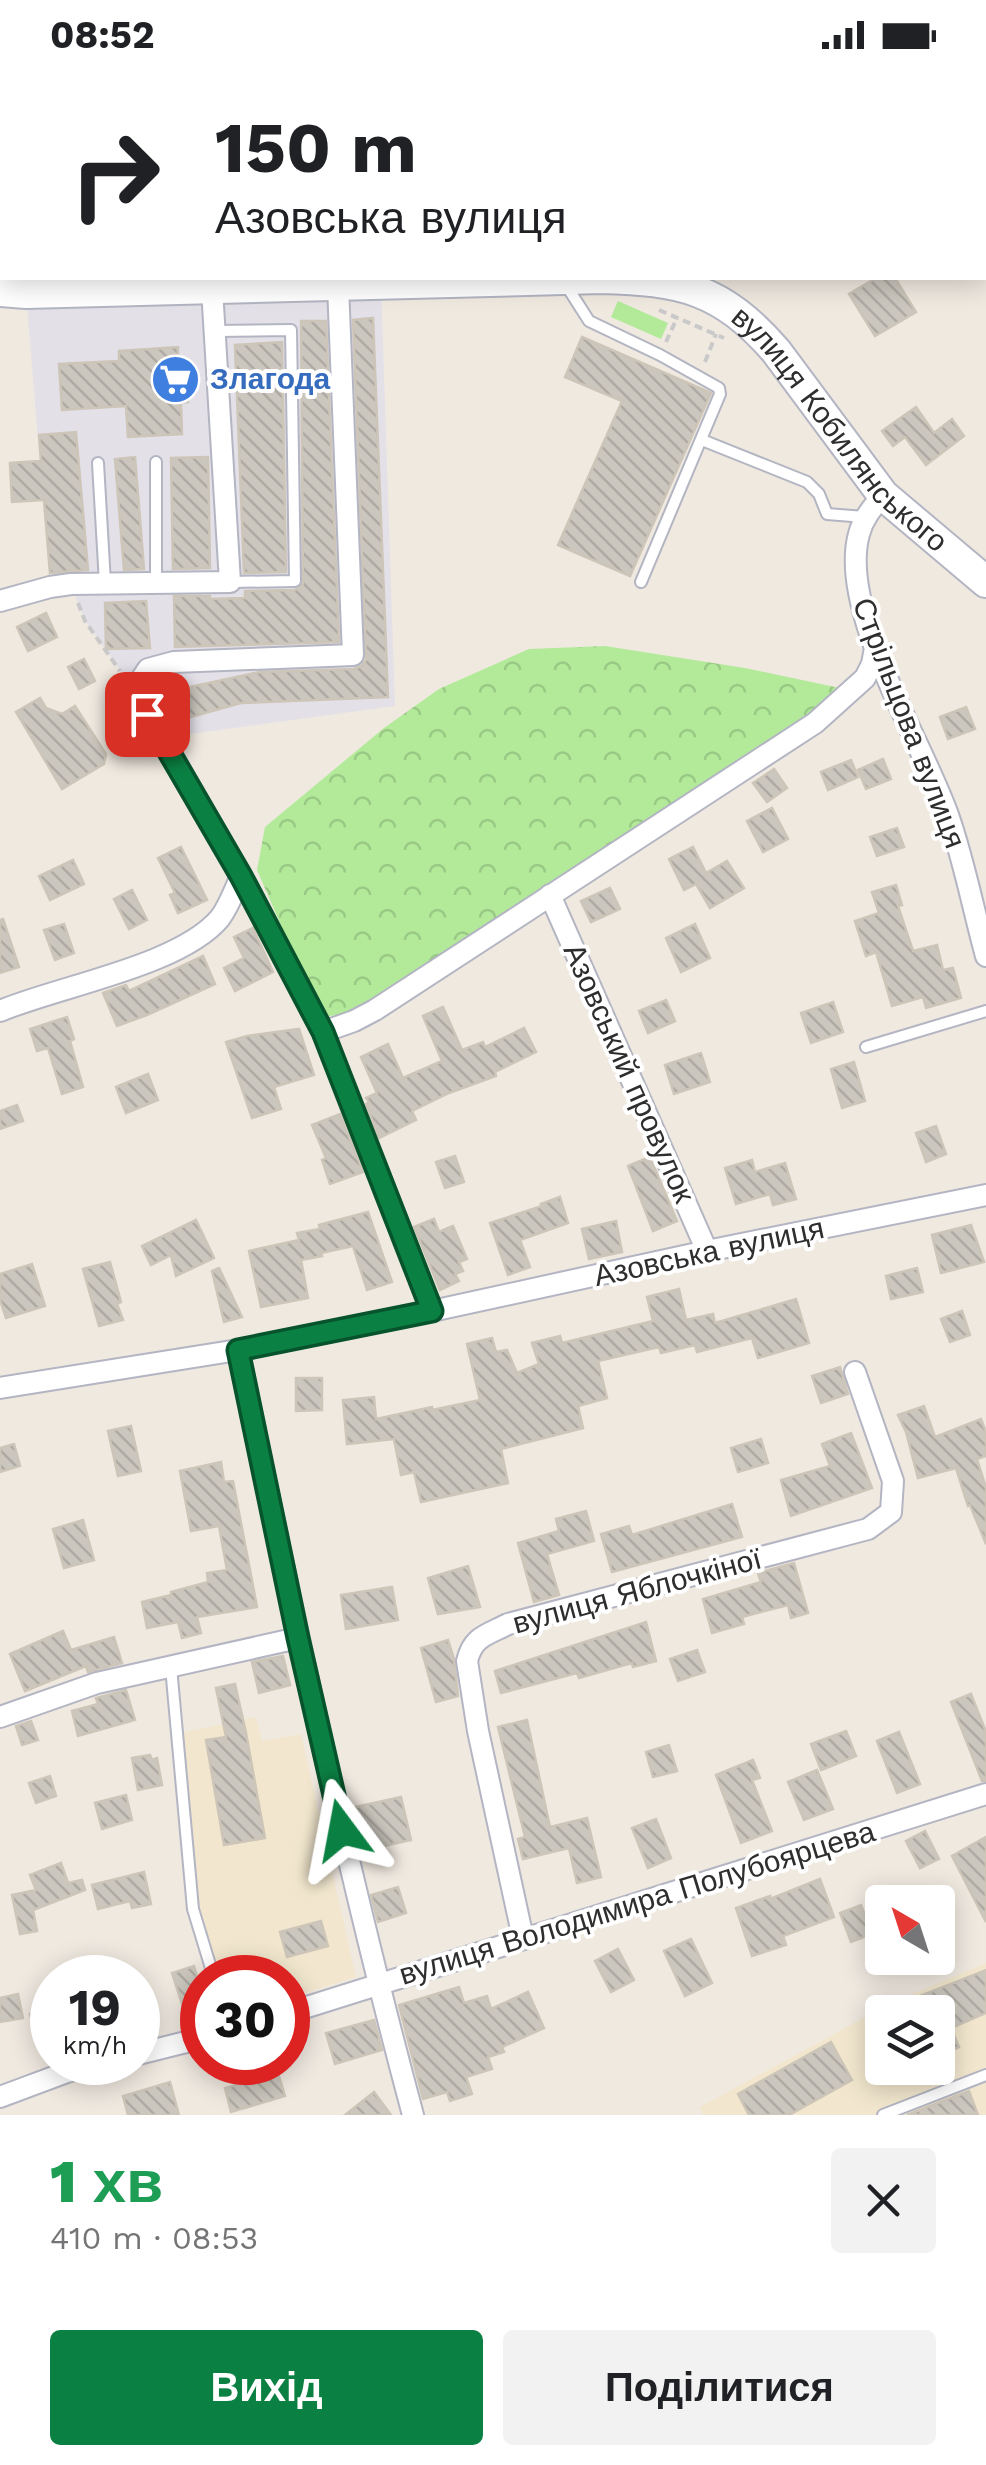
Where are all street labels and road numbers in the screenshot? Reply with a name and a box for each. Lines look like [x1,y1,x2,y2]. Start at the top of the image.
street label: вулиця Кобилянського [725,299,955,559]
street label: Стрільцова вулиця [846,593,973,853]
street label: Азовський провулок [557,938,703,1209]
street label: Азовська вулиця [591,1210,827,1293]
street label: вулиця Яблочкіної [509,1540,766,1641]
street label: вулиця Володимира Полубоярцева [395,1813,879,1992]

